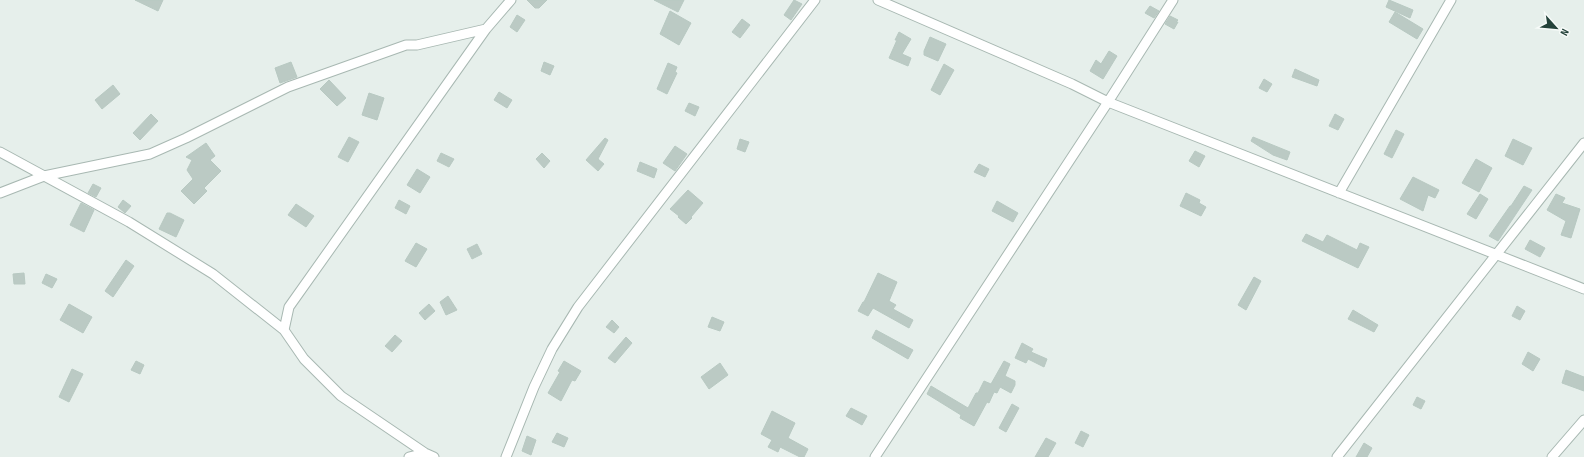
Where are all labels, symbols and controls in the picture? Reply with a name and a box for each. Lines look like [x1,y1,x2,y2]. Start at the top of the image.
north arrow [1536,8,1576,48]
text: N [1557,27,1572,38]

